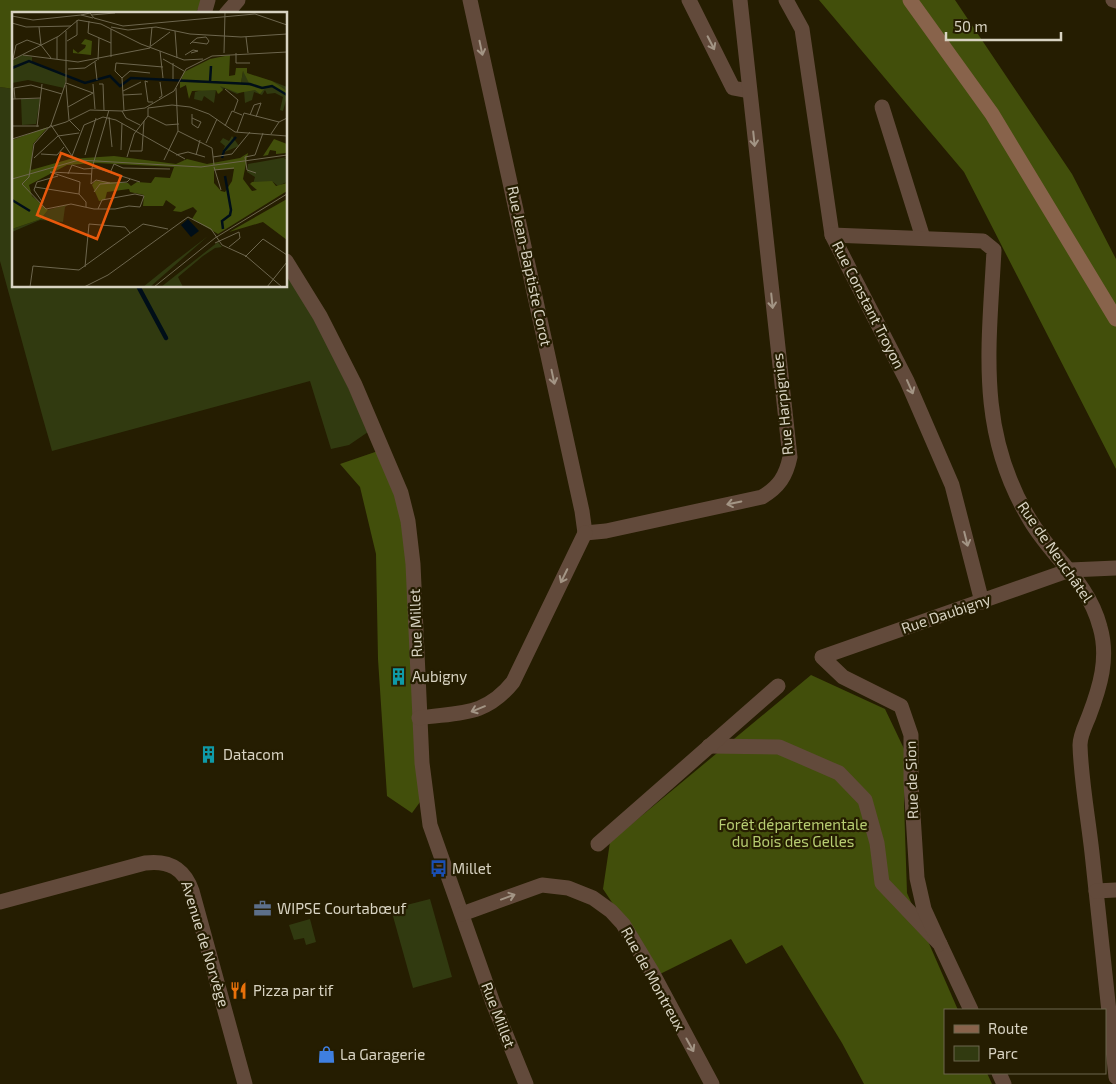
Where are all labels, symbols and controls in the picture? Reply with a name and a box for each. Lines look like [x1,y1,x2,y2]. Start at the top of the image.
scale bar [946,10,1061,42]
inset map [12,12,288,288]
text: 50 m [954,17,988,35]
one-way arrow [706,36,716,51]
one-way arrow [477,39,486,55]
one-way arrow [749,131,759,147]
street label: Rue Jean-Baptiste Corot [504,184,556,348]
street label: Rue Constant Troyon [829,238,909,371]
one-way arrow [767,293,777,309]
street label: Rue Harpignies [768,352,796,456]
one-way arrow [549,369,558,385]
one-way arrow [905,379,915,394]
one-way arrow [727,498,743,508]
street label: Rue de Neuchâtel [1014,498,1098,606]
one-way arrow [962,531,971,547]
one-way arrow [558,569,568,584]
street label: Rue Millet [405,588,425,658]
street label: Rue Daubigny [899,589,993,637]
building icon: Aubigny [388,667,408,687]
place label: Aubigny [412,667,467,685]
one-way arrow [470,705,486,714]
street label: Rue de Sion [901,740,921,820]
building icon: Datacom [199,745,219,765]
place label: Datacom [223,745,284,763]
park label: Forêt départementale du Bois des Gelles [718,815,868,850]
bus stop icon: Millet [428,859,448,879]
place label: Millet [452,859,492,877]
street label: Avenue de Norvège [178,878,234,1009]
one-way arrow [500,892,516,902]
office icon: WIPSE Courtabœuf [253,899,273,919]
place label: WIPSE Courtabœuf [277,899,406,917]
street label: Rue de Montreux [618,924,690,1034]
street label: Rue Millet [478,979,520,1050]
restaurant icon: Pizza par tif [229,981,249,1001]
place label: Pizza par tif [253,981,334,999]
legend [944,1009,1106,1074]
text: Route [988,1019,1028,1037]
one-way arrow [686,1037,696,1052]
text: Parc [988,1044,1018,1062]
shop icon: La Garagerie [316,1045,336,1065]
place label: La Garagerie [340,1045,425,1063]

